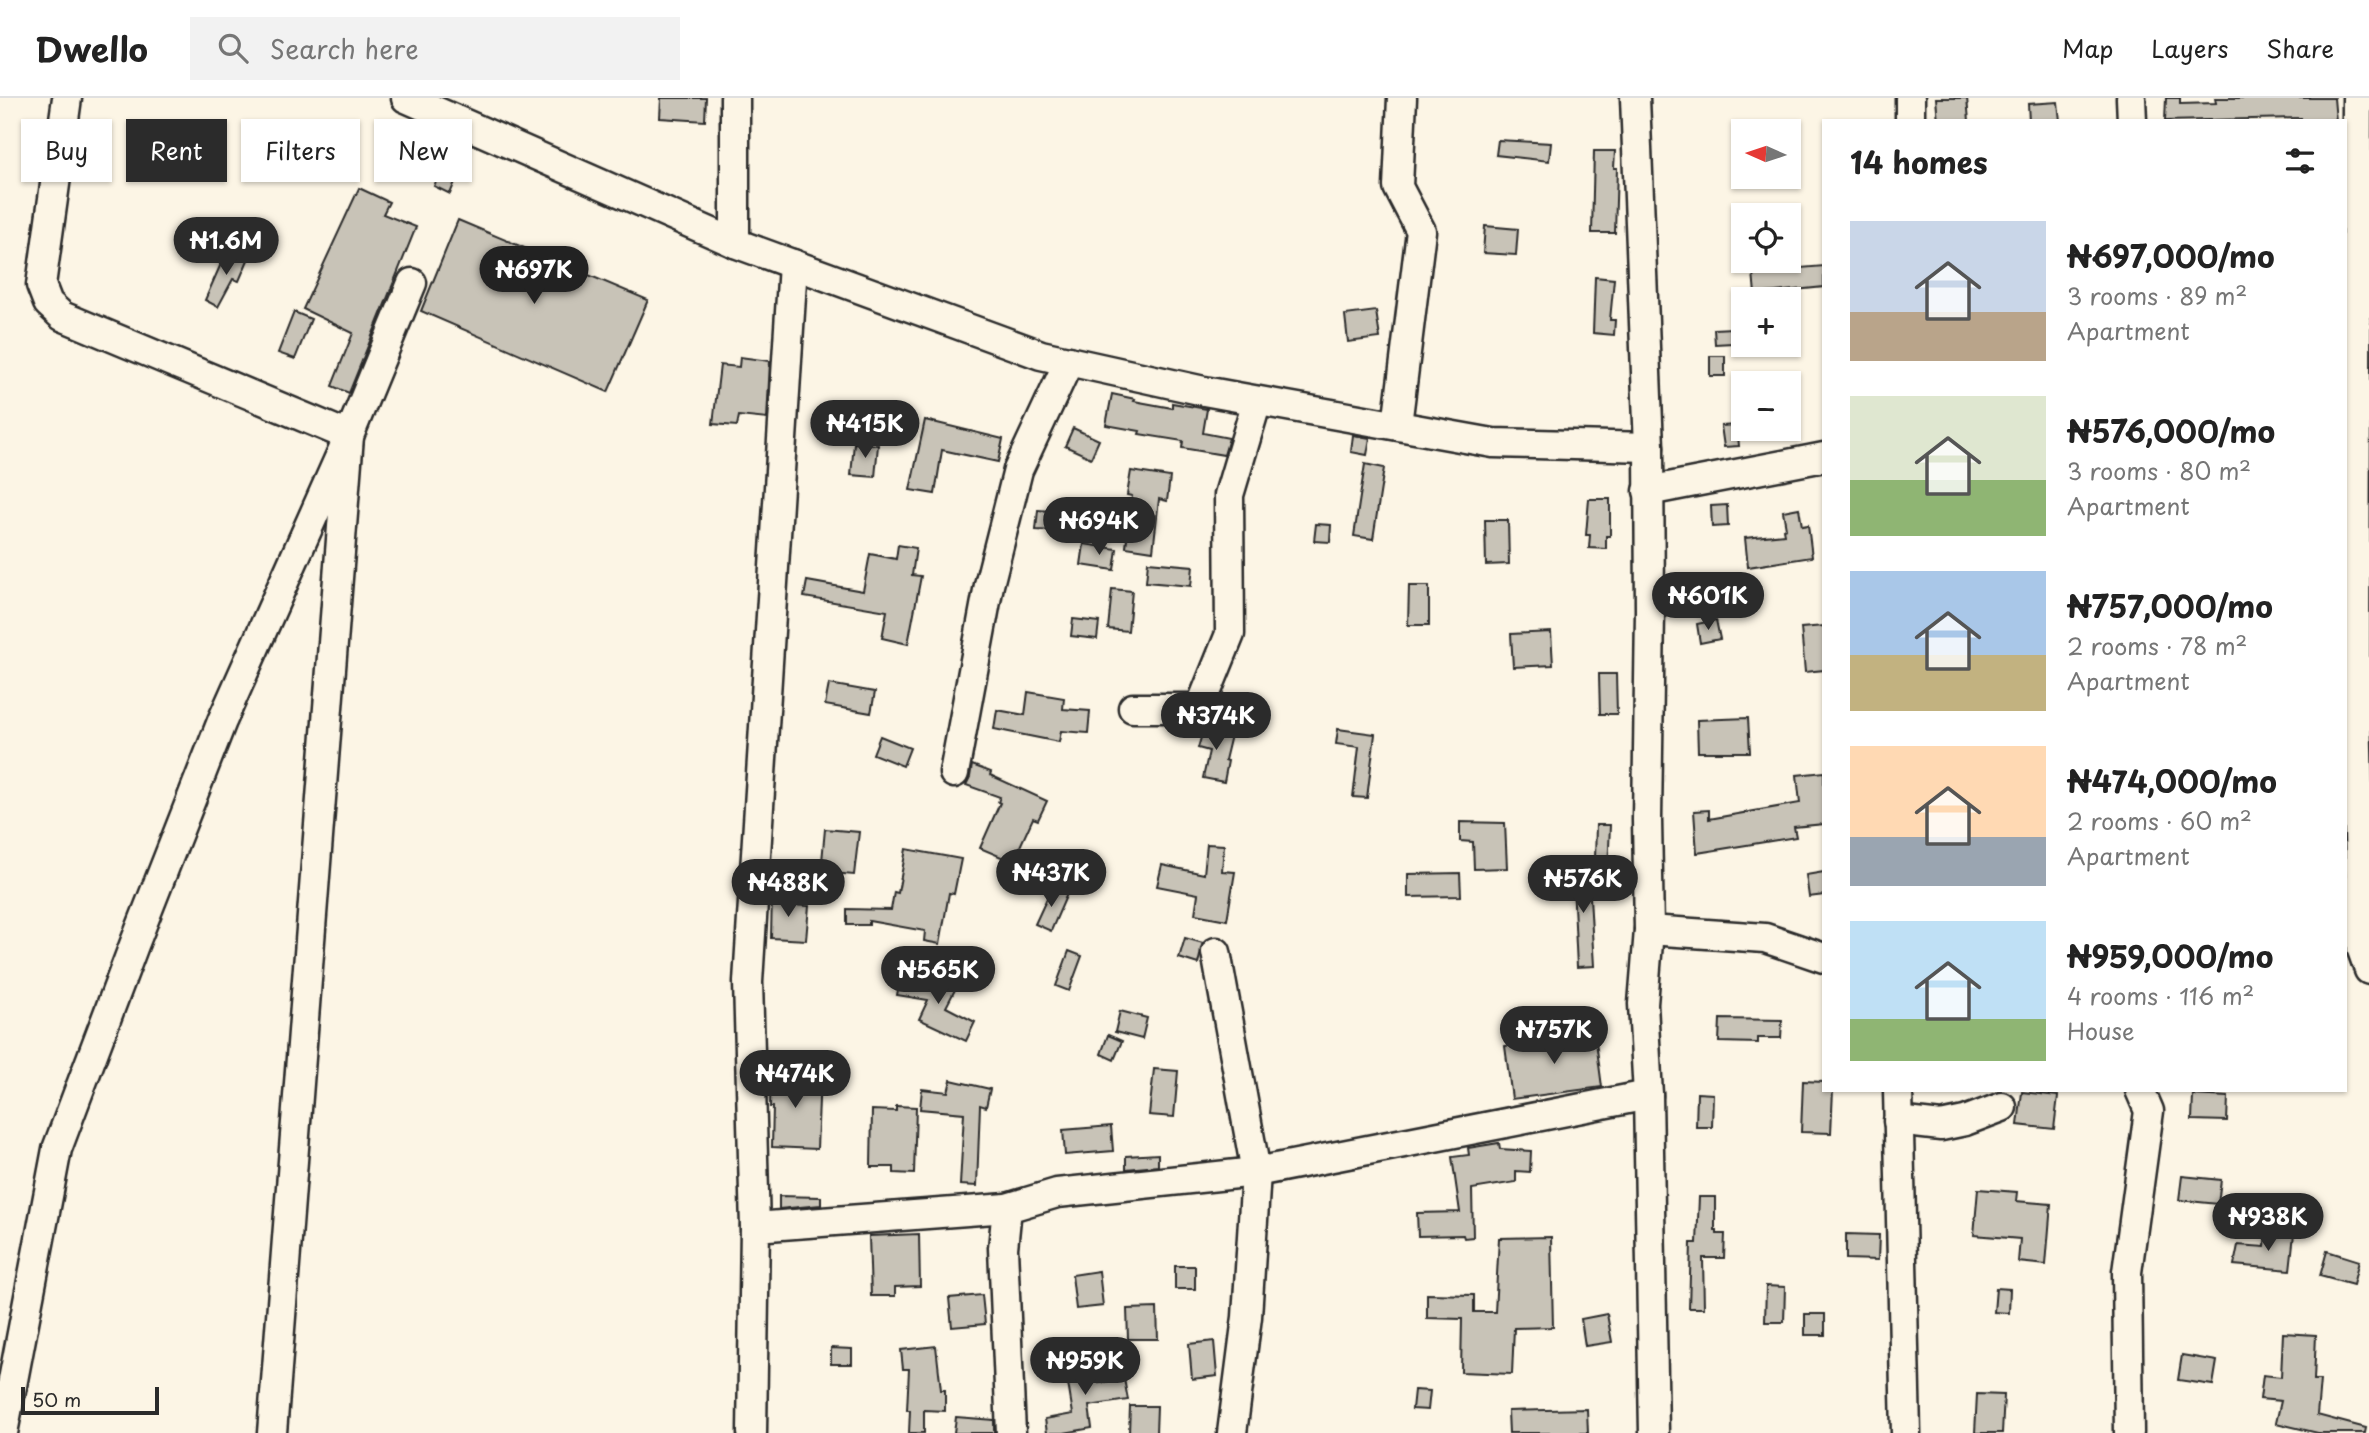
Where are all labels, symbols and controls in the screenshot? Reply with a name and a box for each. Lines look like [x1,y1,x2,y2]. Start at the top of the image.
search box [190,17,680,80]
text: Dwello [35,23,148,73]
icon: search [214,29,252,67]
text: Search here [270,29,419,68]
text: Map [2062,30,2113,66]
text: Layers [2151,30,2228,66]
text: Share [2266,30,2334,66]
chip: Buy [21,119,112,182]
chip: Rent [126,119,227,182]
chip: Filters [241,119,360,182]
chip: New [374,119,472,182]
north arrow [1731,119,1801,189]
map controls [1731,119,1801,441]
text: 14 homes [1850,139,1988,184]
icon: filters [2281,142,2319,180]
button: locate [1731,203,1801,273]
pin: ₦1.6M [177,218,275,277]
text: ₦1.6M [190,222,262,257]
text: ₦697,000/mo [2067,233,2275,278]
pin: ₦697K [485,246,583,306]
icon: home [1906,249,1990,333]
text: ₦697K [496,251,572,286]
text: 3 rooms · 89 m² [2067,278,2247,313]
button: + [1731,287,1801,357]
text: Apartment [2067,313,2190,348]
button: − [1731,371,1801,441]
pin: ₦415K [816,400,914,460]
text: ₦415K [826,405,904,440]
text: ₦576,000/mo [2067,408,2275,453]
icon: home [1906,424,1990,508]
text: 3 rooms · 80 m² [2067,453,2251,488]
text: Apartment [2067,488,2190,523]
pin: ₦694K [1050,498,1148,557]
text: ₦694K [1059,502,1139,537]
pin: ₦601K [1659,573,1757,632]
text: ₦601K [1668,577,1748,612]
text: ₦757,000/mo [2067,583,2273,628]
icon: home [1906,599,1990,683]
text: 2 rooms · 78 m² [2067,628,2247,663]
text: Apartment [2067,663,2190,698]
pin: ₦374K [1167,692,1265,752]
text: ₦374K [1177,697,1255,732]
text: ₦474,000/mo [2067,758,2277,803]
icon: home [1906,774,1990,858]
text: 2 rooms · 60 m² [2067,803,2252,838]
text: Apartment [2067,838,2190,873]
pin: ₦437K [1002,850,1100,909]
text: ₦437K [1012,854,1090,889]
pin: ₦576K [1534,856,1632,915]
pin: ₦488K [739,860,837,919]
text: ₦576K [1544,860,1622,895]
text: ₦488K [748,864,828,899]
text: ₦959,000/mo [2067,933,2274,978]
pin: ₦565K [889,946,987,1006]
icon: home [1906,949,1990,1033]
text: ₦565K [897,951,979,986]
text: 4 rooms · 116 m² [2067,978,2254,1013]
pin: ₦757K [1505,1006,1603,1066]
text: ₦757K [1516,1011,1592,1046]
text: House [2067,1013,2134,1048]
pin: ₦474K [746,1051,844,1110]
text: ₦474K [756,1055,834,1090]
pin: ₦938K [2219,1194,2317,1253]
text: ₦938K [2228,1198,2308,1233]
pin: ₦959K [1036,1338,1134,1397]
text: ₦959K [1046,1342,1124,1377]
scale bar [21,1384,159,1416]
text: 50 m [32,1385,81,1413]

